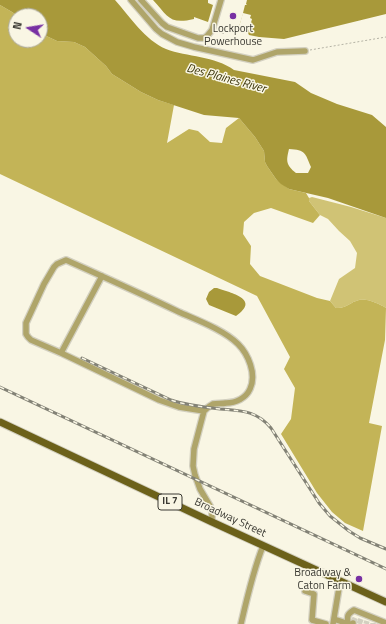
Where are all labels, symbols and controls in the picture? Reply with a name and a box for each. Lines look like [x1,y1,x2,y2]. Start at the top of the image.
north arrow [8,8,48,48]
marker: Lockport Powerhouse [228,11,238,21]
text: N [9,20,26,31]
place label: Lockport Powerhouse [204,22,262,48]
water label: Des Plaines River [185,62,267,96]
road number: IL 7 [158,494,182,510]
street label: Broadway Street [192,496,268,540]
place label: Broadway & Caton Farm [294,566,351,592]
marker: Broadway & Caton Farm [354,574,364,584]

